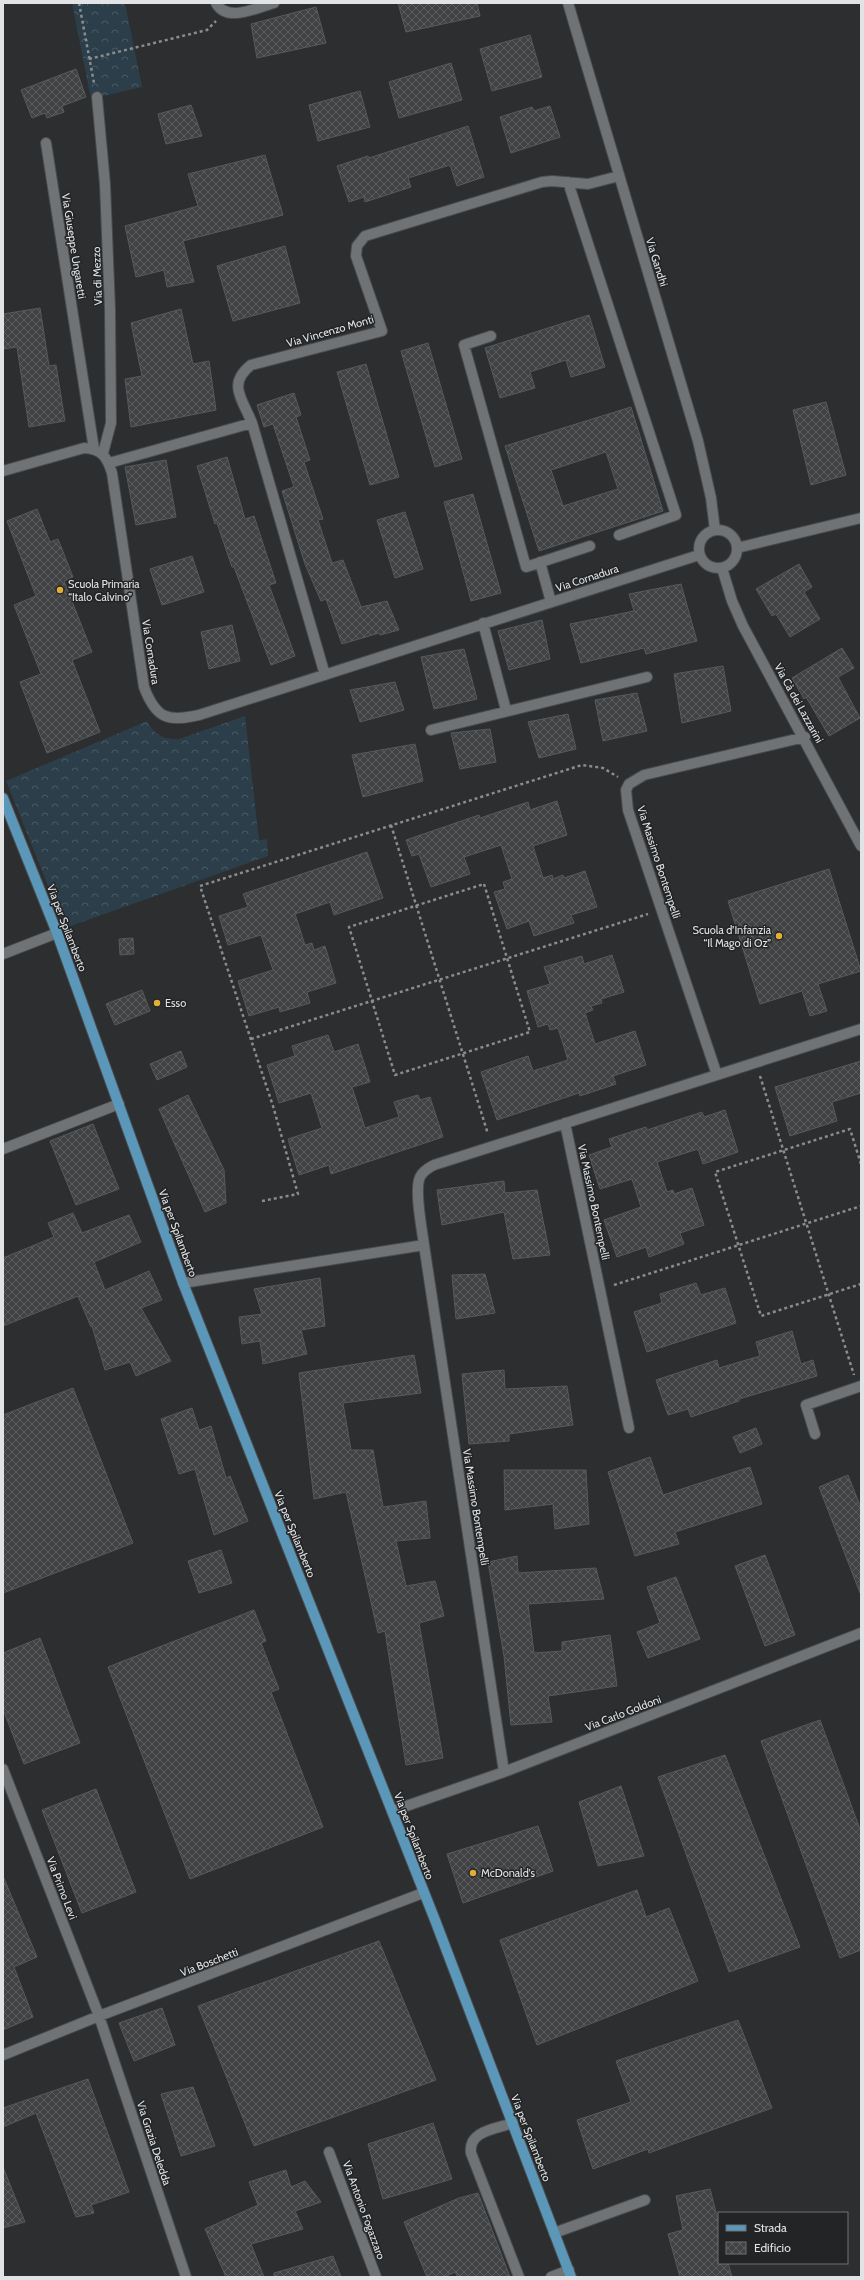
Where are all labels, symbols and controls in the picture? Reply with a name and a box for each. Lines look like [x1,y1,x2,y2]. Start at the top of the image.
street label: Via Giuseppe Ungaretti [59,192,89,300]
street label: Via Gandhi [643,236,671,288]
street label: Via di Mezzo [89,246,105,306]
street label: Via Vincenzo Monti [285,312,375,350]
street label: Via Cornadura [554,561,621,595]
place label: Scuola Primaria “Italo Calvino” [68,577,140,604]
marker: Scuola Primaria “Italo Calvino” [55,585,65,595]
street label: Via Cornadura [139,619,163,686]
street label: Via Cà dei Lazzarini [771,661,827,745]
street label: Via Massimo Bontempelli [634,804,684,920]
street label: Via per Spilamberto [44,882,90,974]
place label: Scuola d’Infanzia “Il Mago di Oz” [693,923,772,950]
marker: Scuola d’Infanzia “Il Mago di Oz” [774,931,784,941]
place label: Esso [165,996,186,1010]
marker: Esso [152,998,162,1008]
street label: Via Massimo Bontempelli [575,1143,613,1261]
street label: Via per Spilamberto [156,1187,200,1279]
street label: Via Massimo Bontempelli [460,1448,492,1566]
street label: Via per Spilamberto [271,1489,319,1579]
street label: Via Carlo Goldoni [583,1692,663,1734]
street label: Via per Spilamberto [391,1790,437,1882]
street label: Via Primo Levi [44,1855,80,1921]
place label: McDonald's [481,1866,536,1880]
marker: McDonald's [468,1868,478,1878]
street label: Via Boschetti [178,1945,240,1979]
street label: Via per Spilamberto [508,2092,554,2184]
street label: Via Grazia Deledda [134,2099,174,2188]
street label: Via Antonio Fogazzaro [340,2159,388,2261]
legend [718,2212,848,2264]
text: Strada [754,2220,787,2235]
text: Edificio [754,2240,791,2255]

